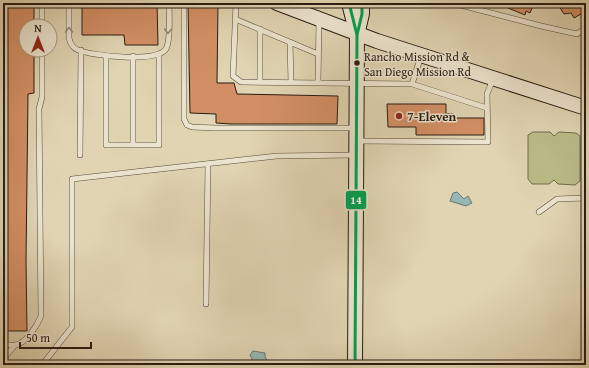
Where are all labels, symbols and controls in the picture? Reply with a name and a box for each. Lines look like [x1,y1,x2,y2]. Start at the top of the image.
north arrow [18,18,58,58]
text: N [34,20,42,36]
one-way arrow [65,27,73,33]
one-way arrow [164,28,172,34]
place label: Rancho Mission Rd & San Diego Mission Rd [364,48,471,80]
marker: Rancho Mission Rd & San Diego Mission Rd [352,58,362,68]
place label: 7-Eleven [407,107,457,126]
marker: 7-Eleven [394,111,404,121]
line badge: 14 [345,190,367,210]
text: 14 [350,192,362,208]
scale bar [20,324,91,350]
text: 50 m [26,329,50,346]

